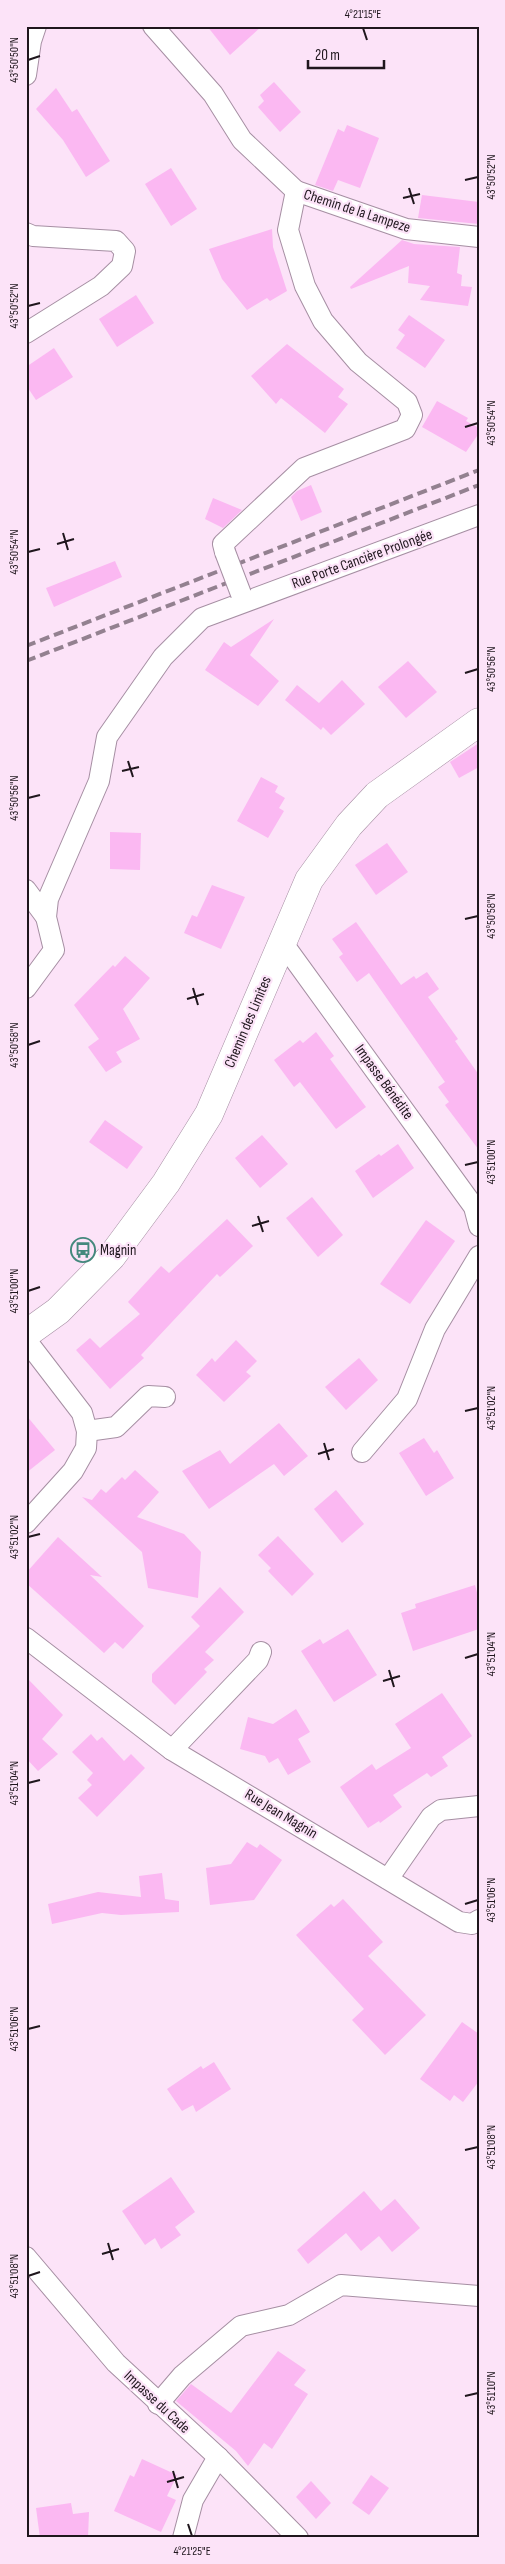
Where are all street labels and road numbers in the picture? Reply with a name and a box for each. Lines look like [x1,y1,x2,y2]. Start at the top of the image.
street label: Chemin de la Lampeze [301,185,413,237]
street label: Rue Porte Cancière Prolongée [289,525,435,593]
street label: Chemin des Limites [220,973,276,1071]
street label: Impasse Bénédite [350,1041,418,1123]
street label: Rue Jean Magnin [241,1785,321,1843]
street label: Impasse du Cade [120,2367,194,2437]

